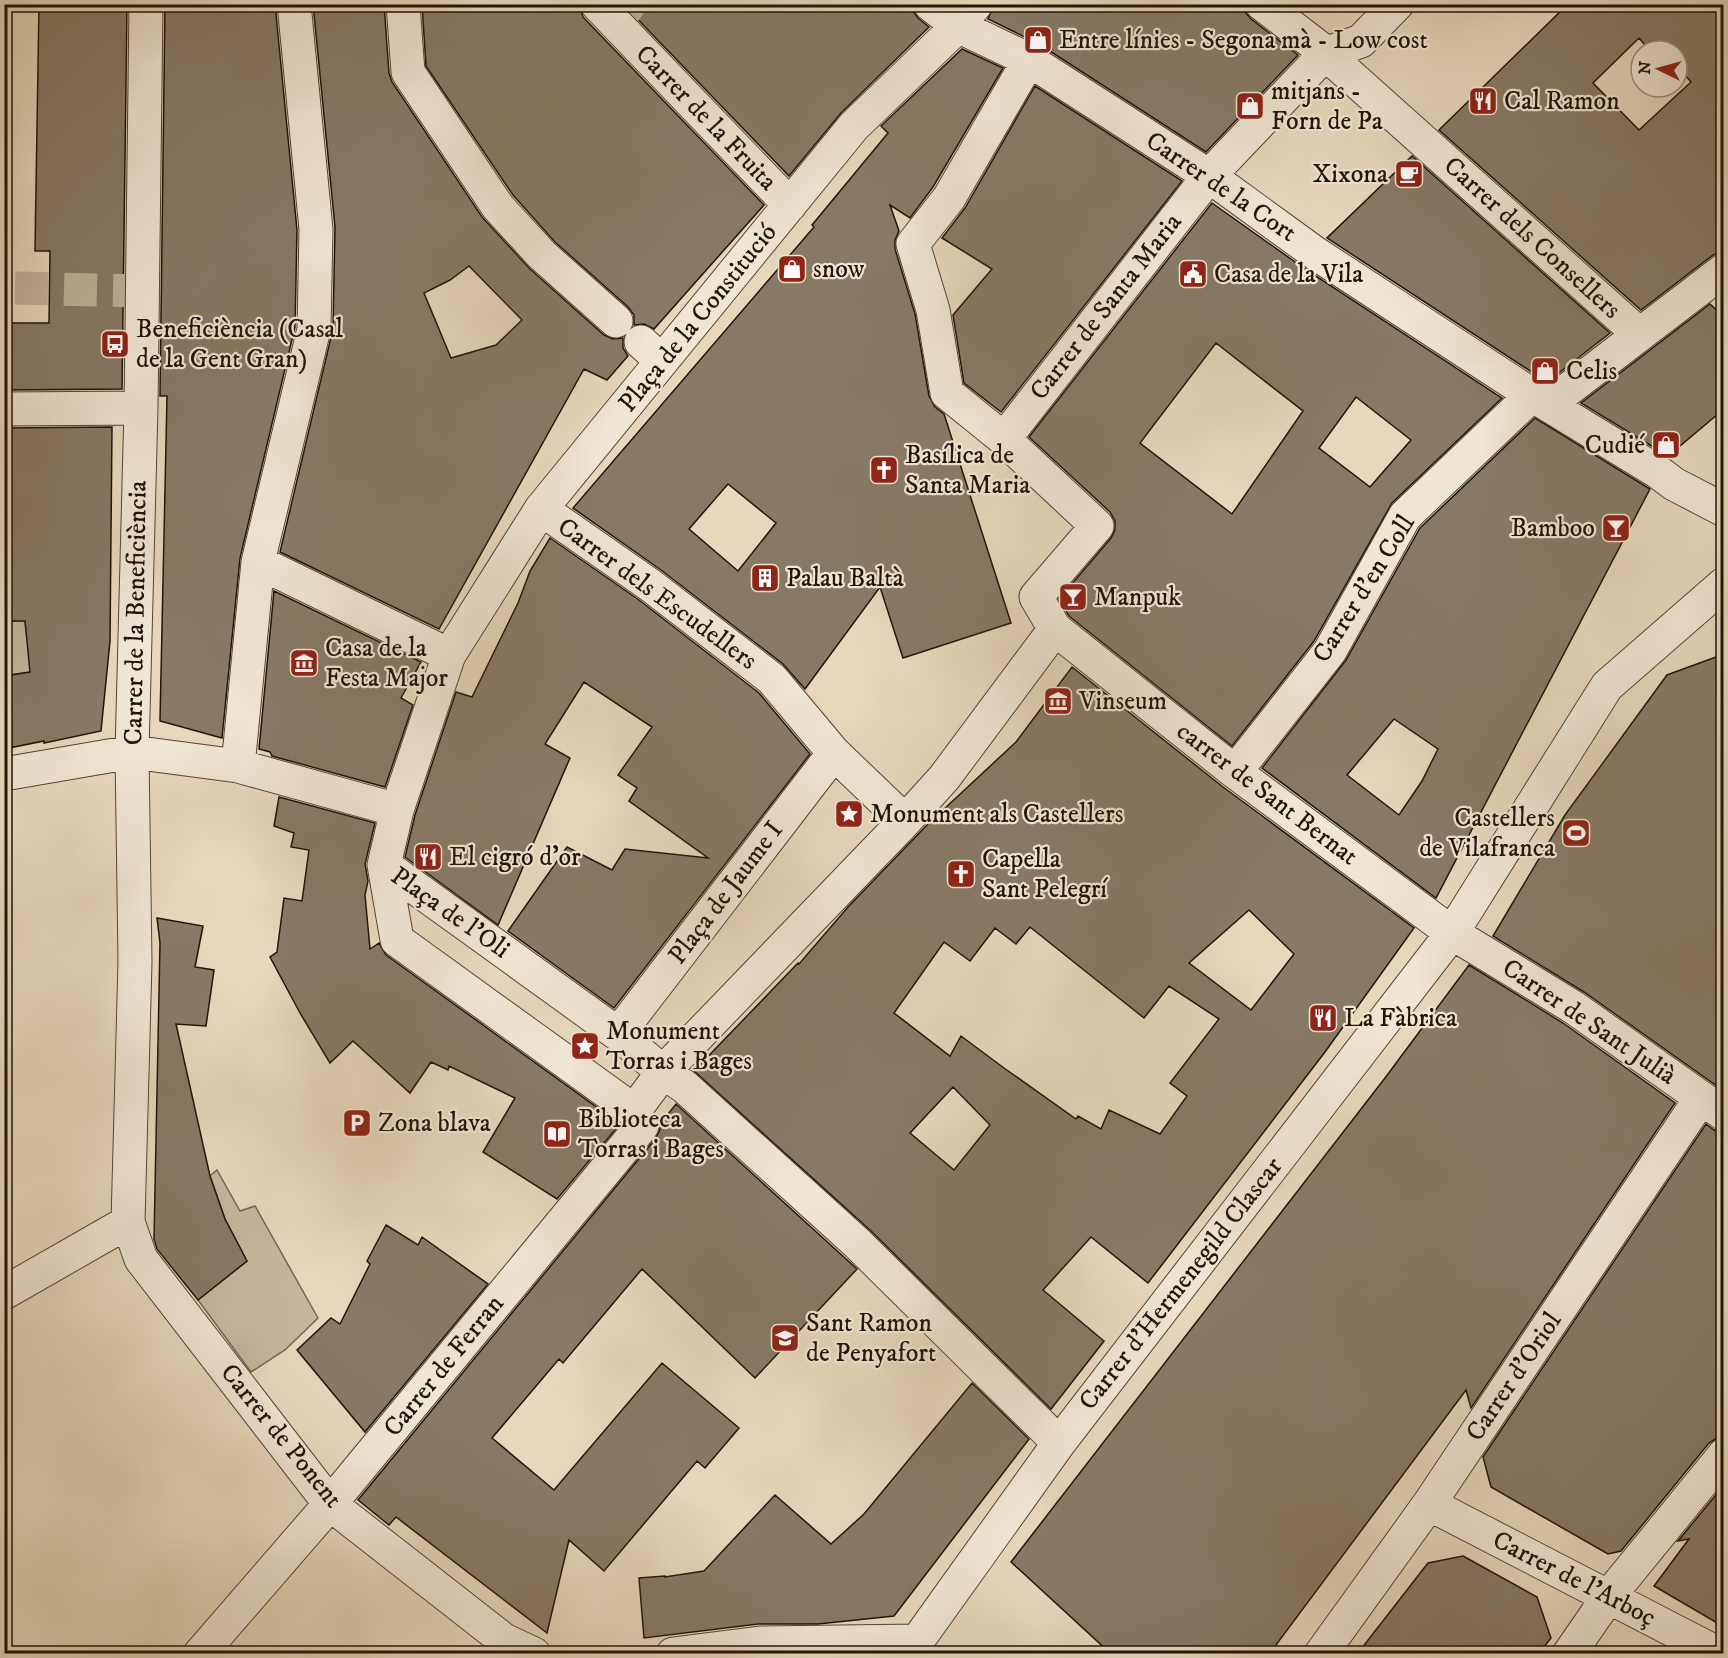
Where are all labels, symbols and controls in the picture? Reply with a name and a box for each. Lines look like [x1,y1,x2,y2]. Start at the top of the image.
shop icon: Entre línies - Segona mà - Low cost [1022,24,1054,56]
place label: Entre línies - Segona mà - Low cost [1059,24,1428,57]
street label: Carrer de la Fruita [628,38,784,198]
north arrow [1629,39,1689,99]
text: N [1635,60,1656,75]
place label: mitjans - Forn de Pa [1271,75,1383,138]
restaurant icon: Cal Ramon [1467,85,1499,117]
place label: Cal Ramon [1504,85,1620,118]
shop icon: mitjans - Forn de Pa [1234,90,1266,122]
street label: Carrer de la Cort [1139,124,1303,250]
street label: Carrer dels Consellers [1437,150,1627,326]
place label: Xixona [1313,158,1388,191]
cafe icon: Xixona [1393,158,1425,190]
street label: Carrer de Santa Maria [1023,207,1189,407]
street label: Plaça de la Constitució [612,217,784,419]
shop icon: snow [776,253,808,285]
place label: snow [813,253,865,286]
public building icon: Casa de la Vila [1177,258,1209,290]
place label: Casa de la Vila [1214,258,1363,291]
place label: Beneficiència (Casal de la Gent Gran) [136,313,343,376]
bus stop icon: Beneficiència (Casal de la Gent Gran) [99,328,131,360]
shop icon: Celis [1529,355,1561,387]
place label: Celis [1566,355,1617,388]
place label: Cudié [1585,429,1645,462]
shop icon: Cudié [1650,429,1682,461]
place label: Basílica de Santa Maria [905,439,1030,502]
church icon: Basílica de Santa Maria [868,454,900,486]
street label: Carrer de la Beneficiència [117,480,155,746]
street label: Carrer d'en Coll [1305,509,1423,669]
street label: Carrer dels Escudellers [551,510,763,678]
place label: Bamboo [1511,512,1595,545]
bar icon: Bamboo [1600,512,1632,544]
building icon: Palau Baltà [749,562,781,594]
place label: Palau Baltà [786,562,904,595]
bar icon: Manpuk [1057,581,1089,613]
place label: Manpuk [1094,581,1181,614]
place label: Casa de la Festa Major [325,632,448,695]
museum icon: Casa de la Festa Major [288,647,320,679]
museum icon: Vinseum [1042,685,1074,717]
place label: Vinseum [1078,685,1167,718]
street label: carrer de Sant Bernat [1170,715,1364,873]
place icon: Monument als Castellers [833,798,865,830]
place label: Monument als Castellers [870,798,1123,831]
place label: Castellers de Vilafranca [1419,802,1555,865]
street label: Plaça de Jaume I [661,815,791,971]
sports icon: Castellers de Vilafranca [1560,817,1592,849]
restaurant icon: El cigró d'or [412,841,444,873]
place label: El cigró d'or [449,841,581,874]
place label: Capella Sant Pelegrí [982,843,1108,906]
church icon: Capella Sant Pelegrí [945,858,977,890]
street label: Plaça de l'Oli [384,860,516,966]
street label: Carrer de Sant Julià [1496,952,1682,1092]
restaurant icon: La Fàbrica [1307,1002,1339,1034]
place label: La Fàbrica [1344,1002,1457,1035]
place label: Monument Torras i Bages [606,1015,752,1078]
place icon: Monument Torras i Bages [569,1030,601,1062]
place label: Biblioteca Torras i Bages [578,1103,724,1166]
parking icon: Zona blava [341,1107,373,1139]
place label: Zona blava [378,1107,491,1140]
library icon: Biblioteca Torras i Bages [541,1118,573,1150]
street label: Carrer d'Hermenegild Clascar [1072,1151,1290,1417]
street label: Carrer de Ferran [377,1288,512,1444]
street label: Carrer d'Oriol [1459,1306,1569,1448]
place label: Sant Ramon de Penyafort [806,1307,936,1370]
school or university icon: Sant Ramon de Penyafort [769,1322,801,1354]
street label: Carrer de Ponent [213,1357,349,1515]
street label: Carrer de l'Arboç [1487,1524,1661,1634]

